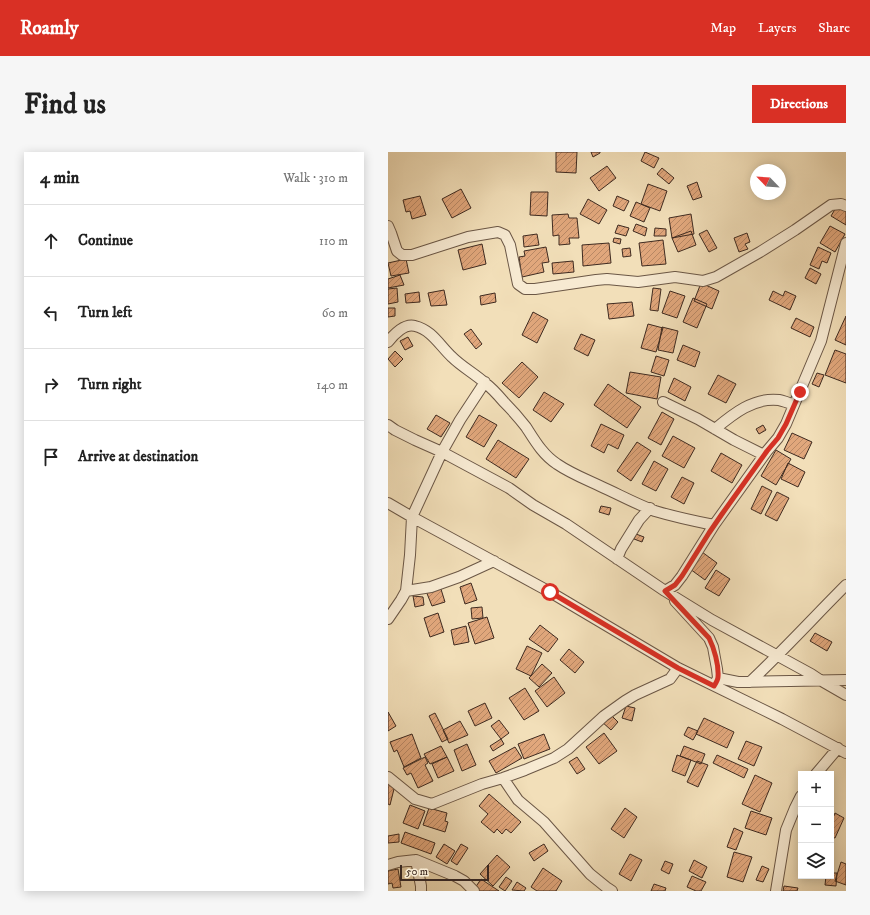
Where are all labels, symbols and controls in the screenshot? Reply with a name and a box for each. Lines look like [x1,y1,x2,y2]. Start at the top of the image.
text: Roamly [20,17,79,40]
text: Map [710,19,736,37]
text: Layers [758,19,796,37]
text: Share [818,19,850,37]
button: Directions [752,85,846,123]
text: Find us [24,87,106,122]
north arrow [750,164,786,200]
text: 4 min [40,167,79,189]
text: Walk · 310 m [283,170,348,186]
icon: ahead [40,230,62,252]
text: Continue [78,231,133,250]
text: 110 m [319,233,348,249]
icon: left [40,302,62,324]
text: Turn left [78,303,132,322]
text: 60 m [322,305,348,321]
icon: right [40,374,62,396]
text: Turn right [78,375,141,394]
text: 140 m [316,377,348,393]
route end [791,383,809,401]
icon: arrive [40,446,62,468]
text: Arrive at destination [78,447,198,466]
route start [541,583,559,601]
map controls [798,771,834,879]
button: + [798,771,834,807]
button: − [798,807,834,843]
button: layers [798,843,834,879]
scale bar [400,863,489,882]
text: 50 m [406,865,428,879]

